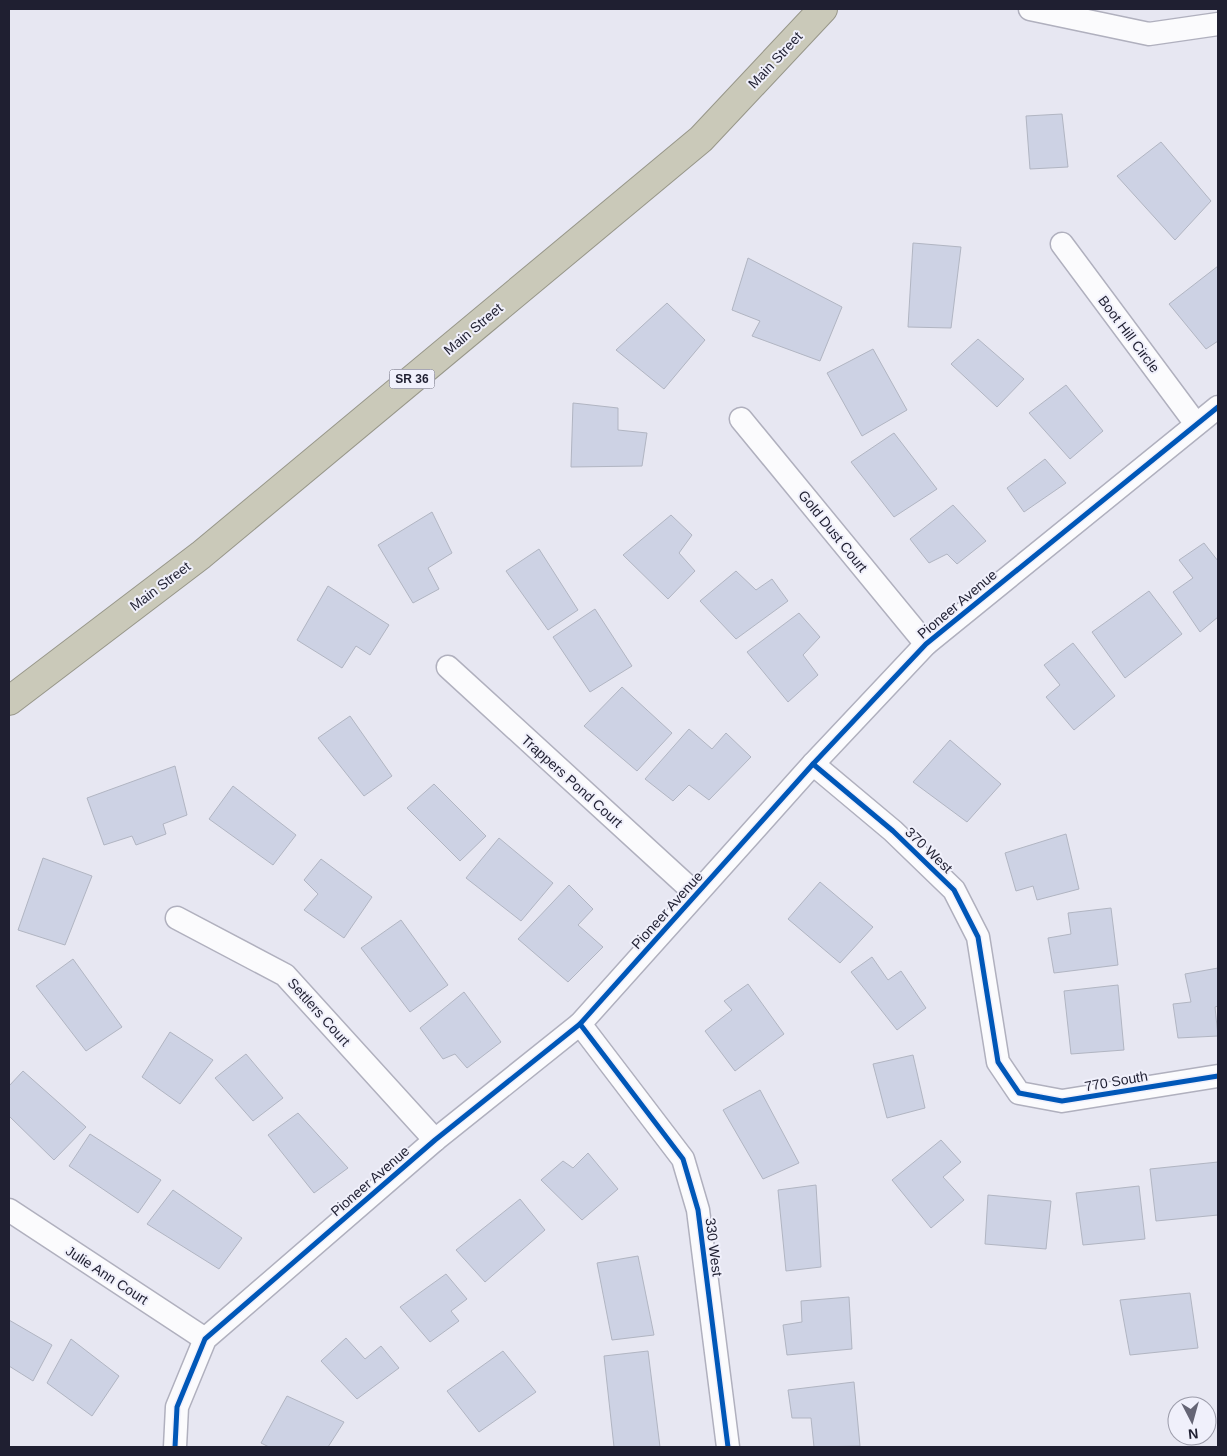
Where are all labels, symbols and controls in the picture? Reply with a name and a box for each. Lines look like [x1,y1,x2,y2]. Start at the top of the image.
street label: Main Street [745,28,805,92]
street label: Boot Hill Circle [1095,293,1163,376]
street label: Main Street [440,300,506,358]
road number: SR 36 [390,369,434,388]
street label: Gold Dust Court [795,487,871,575]
street label: Main Street [127,558,193,614]
street label: Pioneer Avenue [914,566,1000,642]
street label: Trappers Pond Court [518,731,626,831]
street label: 370 West [902,824,956,876]
street label: Pioneer Avenue [628,868,706,952]
street label: Settlers Court [284,975,354,1049]
street label: 770 South [1083,1068,1149,1094]
street label: Pioneer Avenue [328,1142,413,1219]
street label: 330 West [702,1217,726,1277]
street label: Julie Ann Court [63,1242,151,1308]
north arrow [1167,1396,1217,1446]
text: N [1187,1425,1199,1442]

